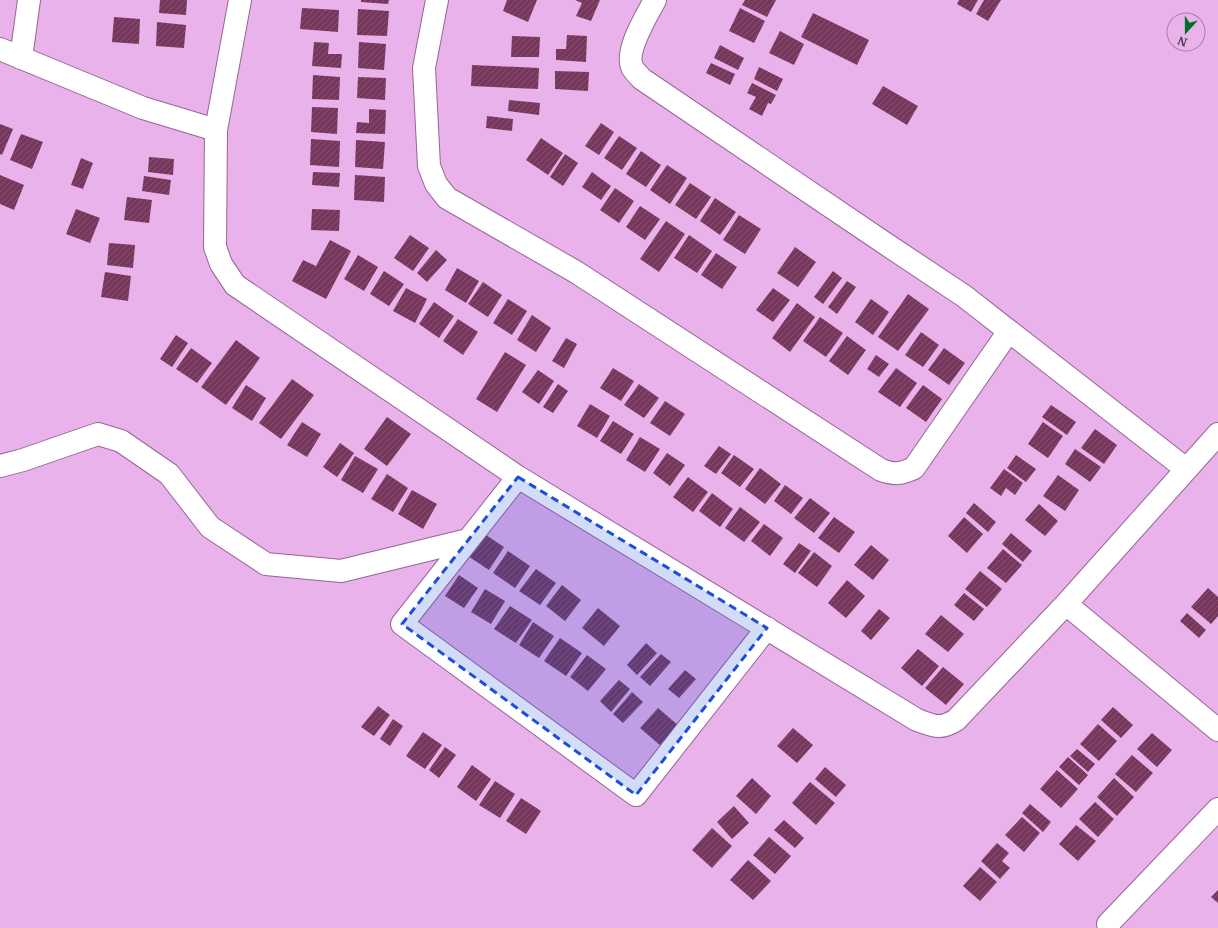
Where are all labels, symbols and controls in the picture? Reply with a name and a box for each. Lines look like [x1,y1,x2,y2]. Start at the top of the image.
north arrow [1166,12,1206,52]
text: N [1176,33,1189,49]

